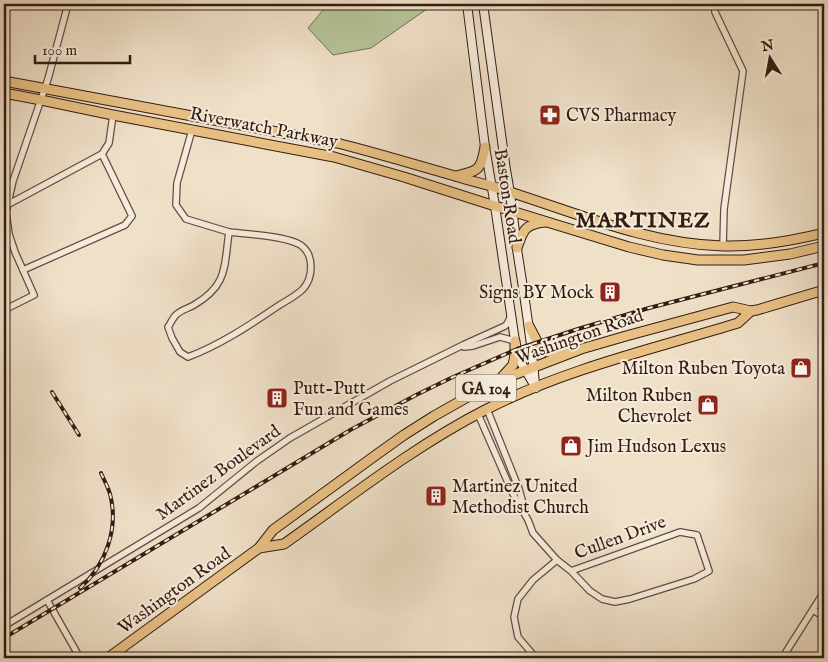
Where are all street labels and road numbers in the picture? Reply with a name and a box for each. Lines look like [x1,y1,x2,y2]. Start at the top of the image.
street label: Riverwatch Parkway [188,103,340,154]
street label: Baston Road [488,147,525,246]
street label: Washington Road [512,305,647,370]
road number: GA 104 [456,374,516,402]
street label: Martinez Boulevard [152,420,286,526]
street label: Cullen Drive [572,511,669,566]
street label: Washington Road [114,542,236,640]

